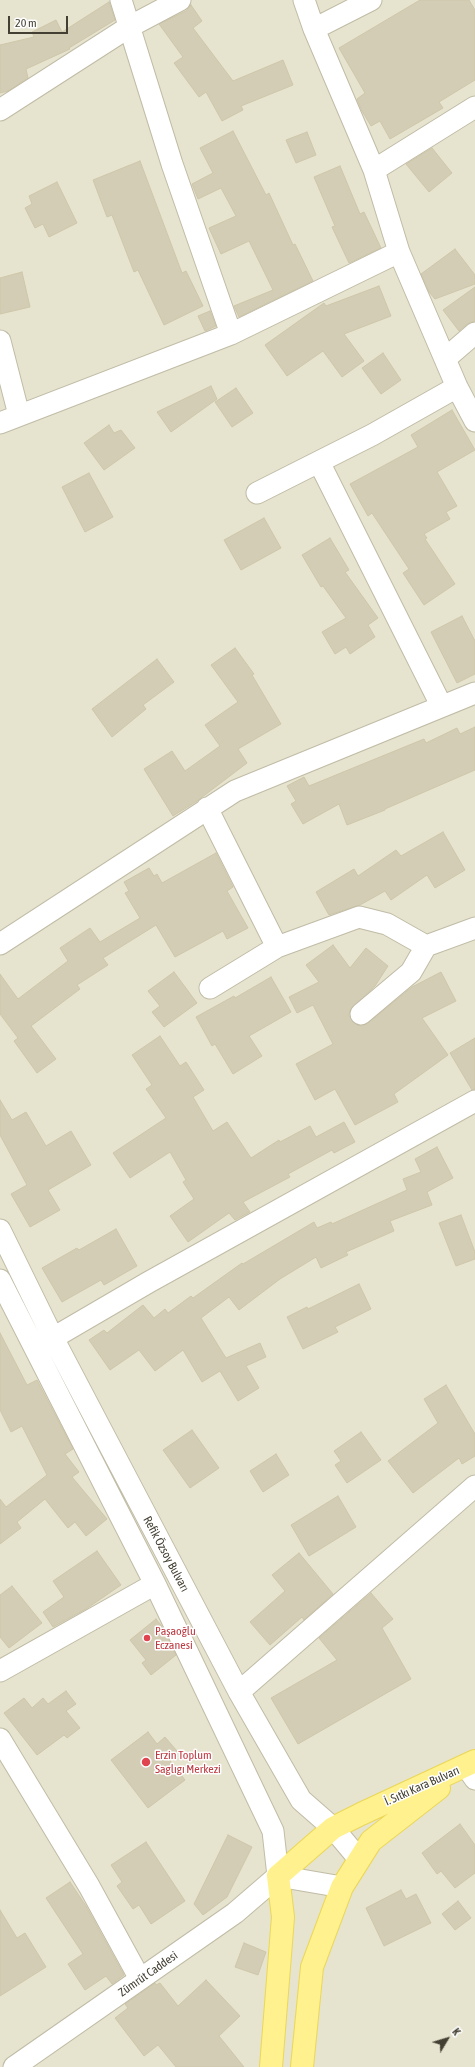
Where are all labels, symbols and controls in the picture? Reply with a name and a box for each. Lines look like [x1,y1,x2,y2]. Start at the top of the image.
scale bar [10,8,70,34]
text: 20 m [15,16,37,30]
street label: Refik Özsoy Bulvarı [140,1514,192,1594]
place label: Paşaoğlu Eczanesi [155,1624,196,1652]
marker: Paşaoğlu Eczanesi [142,1633,152,1643]
place label: Erzin Toplum Saglıgı Merkezi [155,1748,221,1776]
marker: Erzin Toplum Saglıgı Merkezi [140,1756,152,1768]
street label: İ. Sıtkı Kara Bulvarı [382,1763,462,1809]
street label: Zümrüt Caddesi [116,1948,180,2000]
north arrow [427,2019,467,2059]
text: K [450,2026,463,2037]

